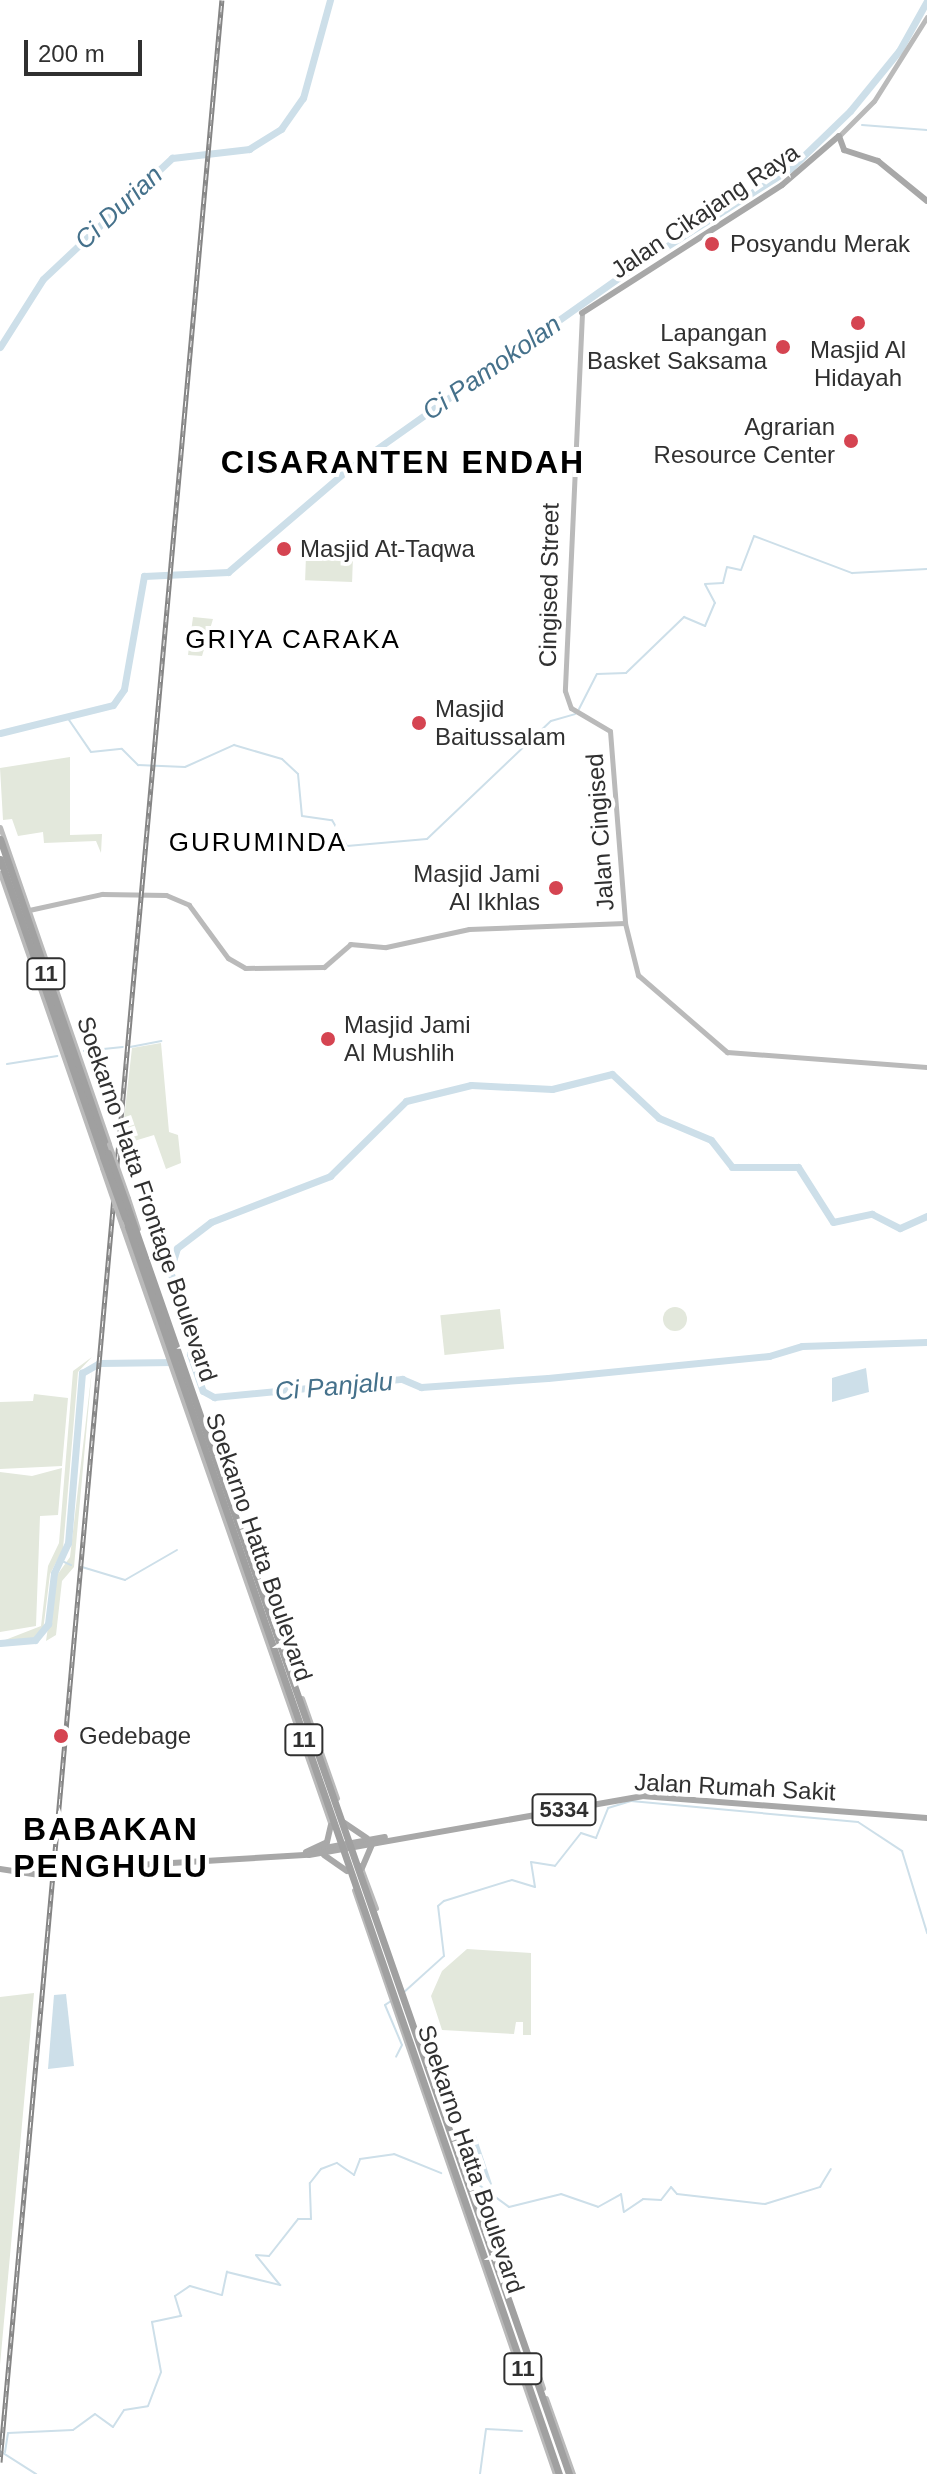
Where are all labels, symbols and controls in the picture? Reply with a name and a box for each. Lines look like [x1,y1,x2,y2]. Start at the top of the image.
scale bar [28,24,146,74]
text: 200 m [38,40,105,67]
street label: Jalan Cikajang Raya [606,138,804,284]
water label: Ci Durian [69,160,169,256]
place label: Posyandu Merak [730,230,910,258]
marker: Posyandu Merak [701,233,723,255]
water label: Ci Pamokolan [417,309,567,427]
marker: Masjid Al Hidayah [849,314,867,332]
place label: Lapangan Basket Saksama [587,319,767,375]
place label: Masjid Al Hidayah [809,336,907,392]
marker: Lapangan Basket Saksama [774,338,792,356]
place label: Agrarian Resource Center [654,413,835,469]
marker: Agrarian Resource Center [842,432,860,450]
district label: CISARANTEN ENDAH [221,443,585,481]
street label: Cingised Street [533,503,565,667]
place label: Masjid At-Taqwa [300,535,476,563]
marker: Masjid At-Taqwa [275,540,293,558]
district label: GRIYA CARAKA [184,624,402,656]
place label: Masjid Baitussalam [435,695,566,751]
marker: Masjid Baitussalam [410,714,428,732]
street label: Jalan Cingised [580,752,620,912]
district label: GURUMINDA [169,827,347,859]
place label: Masjid Jami Al Ikhlas [413,860,540,916]
marker: Masjid Jami Al Ikhlas [547,879,565,897]
road number: 11 [26,956,66,992]
place label: Masjid Jami Al Mushlih [344,1011,471,1067]
street label: Soekarno Hatta Frontage Boulevard [71,1013,223,1385]
marker: Masjid Jami Al Mushlih [319,1030,337,1048]
water label: Ci Panjalu [274,1366,394,1408]
street label: Soekarno Hatta Boulevard [200,1409,318,1685]
place label: Gedebage [79,1722,191,1750]
road number: 11 [284,1722,324,1758]
marker: Gedebage [50,1725,72,1747]
street label: Jalan Rumah Sakit [634,1767,836,1807]
road number: 5334 [530,1792,598,1828]
district label: BABAKAN PENGHULU [13,1811,209,1886]
street label: Soekarno Hatta Boulevard [412,2021,530,2297]
road number: 11 [503,2351,543,2387]

